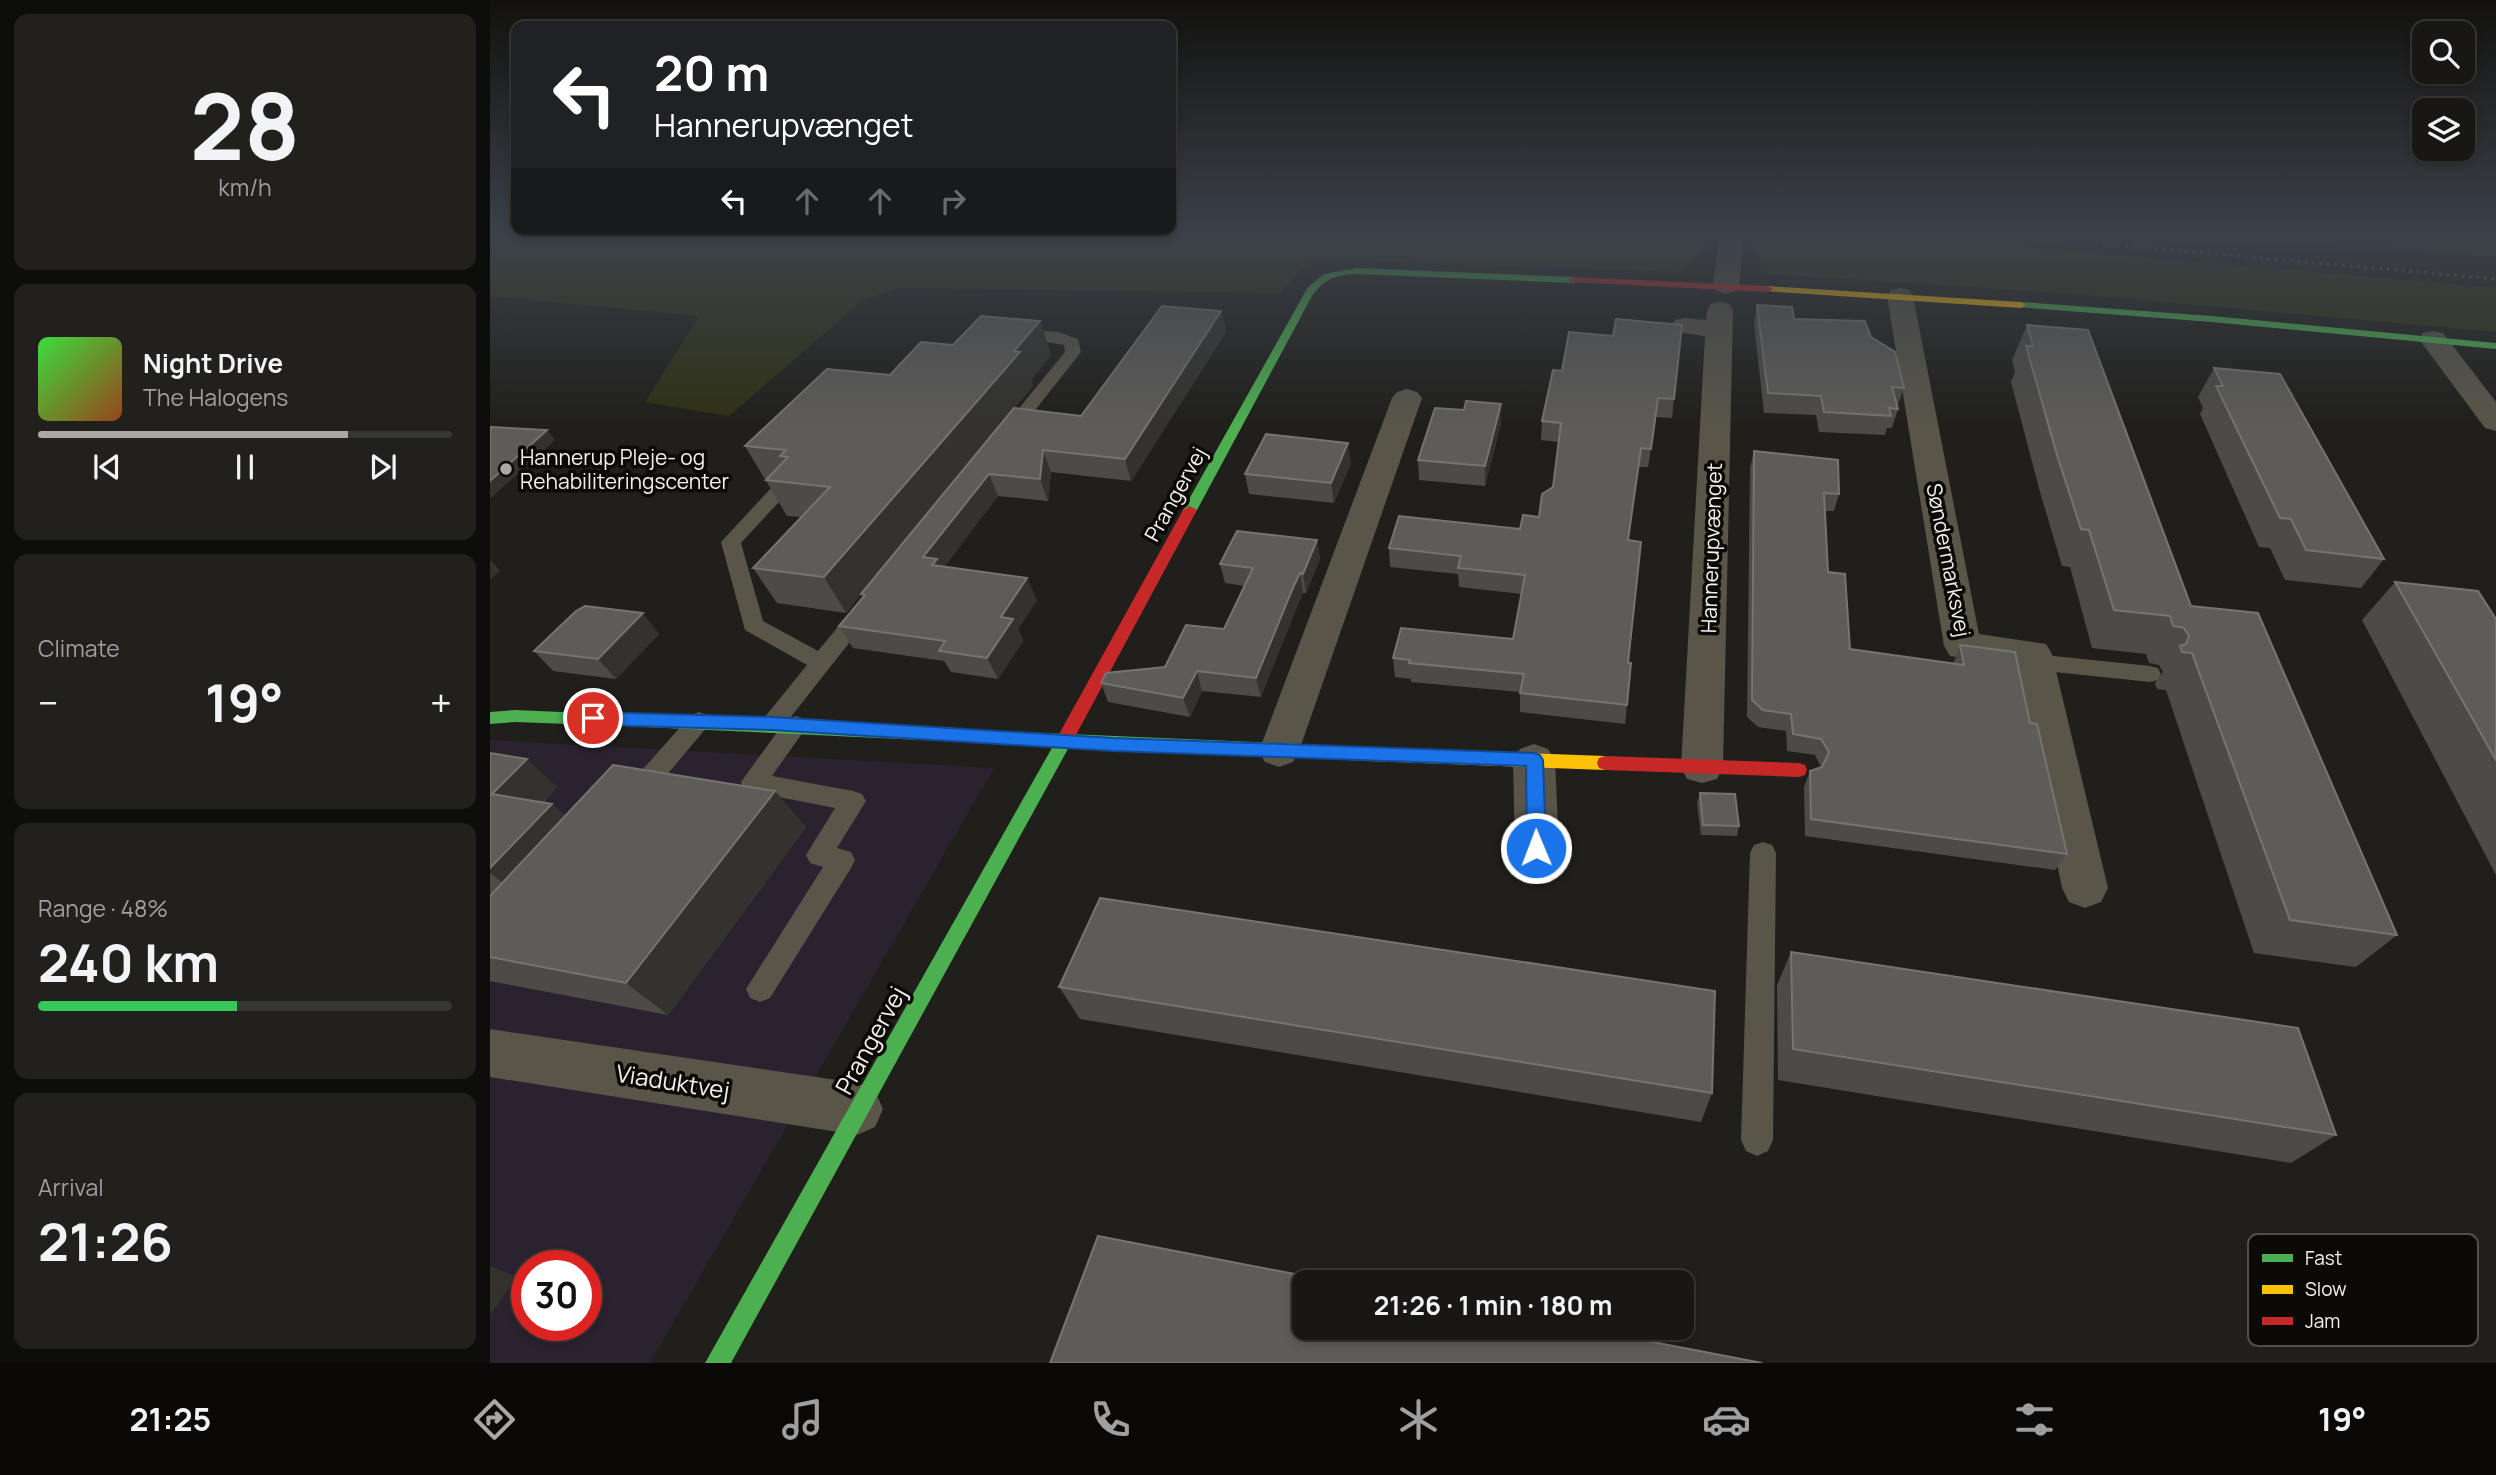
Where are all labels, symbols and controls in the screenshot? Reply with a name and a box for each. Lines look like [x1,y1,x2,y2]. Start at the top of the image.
map controls [2412,21,2475,161]
button: search [2412,21,2475,84]
text: 20 m [654,39,769,106]
icon: left [539,49,630,140]
text: 28 [190,63,300,187]
button: layers [2412,98,2475,161]
text: Hannerupvænget [654,103,914,147]
text: km/h [218,171,272,203]
icon: left [715,182,753,220]
icon: ahead [788,182,826,220]
icon: ahead [861,182,899,220]
icon: right [934,182,972,220]
text: Night Drive [143,345,283,381]
text: The Halogens [143,381,288,413]
street label: Prangervej [1138,442,1212,546]
place label: Hannerup Pleje- og Rehabiliteringscenter [520,443,729,495]
icon: previous [88,448,126,486]
icon: pause [226,448,264,486]
icon: next [364,448,402,486]
marker: Hannerup Pleje- og Rehabiliteringscenter [498,461,514,477]
street label: Hannerupvænget [1694,462,1728,634]
street label: Søndermarksvej [1920,481,1978,639]
text: Climate [38,632,120,664]
text: 19° [205,667,284,738]
text: − [38,676,59,728]
text: + [430,676,452,728]
pin [563,688,623,748]
icon: arrive [574,699,612,737]
position arrow [1499,811,1573,885]
text: Range · 48% [38,892,168,924]
text: 240 km [38,927,219,998]
street label: Prangervej [827,980,913,1100]
street label: Viaduktvej [614,1056,732,1106]
text: Arrival [38,1171,104,1203]
text: 21:26 [38,1206,173,1277]
legend [2248,1234,2478,1346]
text: Fast [2305,1245,2342,1271]
speed limit sign: 30 [511,1250,602,1341]
text: Slow [2305,1276,2347,1302]
text: 21:26 · 1 min · 180 m [1374,1287,1612,1323]
text: Jam [2305,1308,2340,1334]
icon: directions [470,1395,519,1444]
icon: music [778,1395,827,1444]
icon: phone [1086,1395,1135,1444]
icon: climate [1394,1395,1443,1444]
icon: car [1702,1395,1751,1444]
icon: filters [2010,1395,2059,1444]
text: 21:25 [129,1397,211,1441]
text: 19° [2318,1397,2366,1441]

